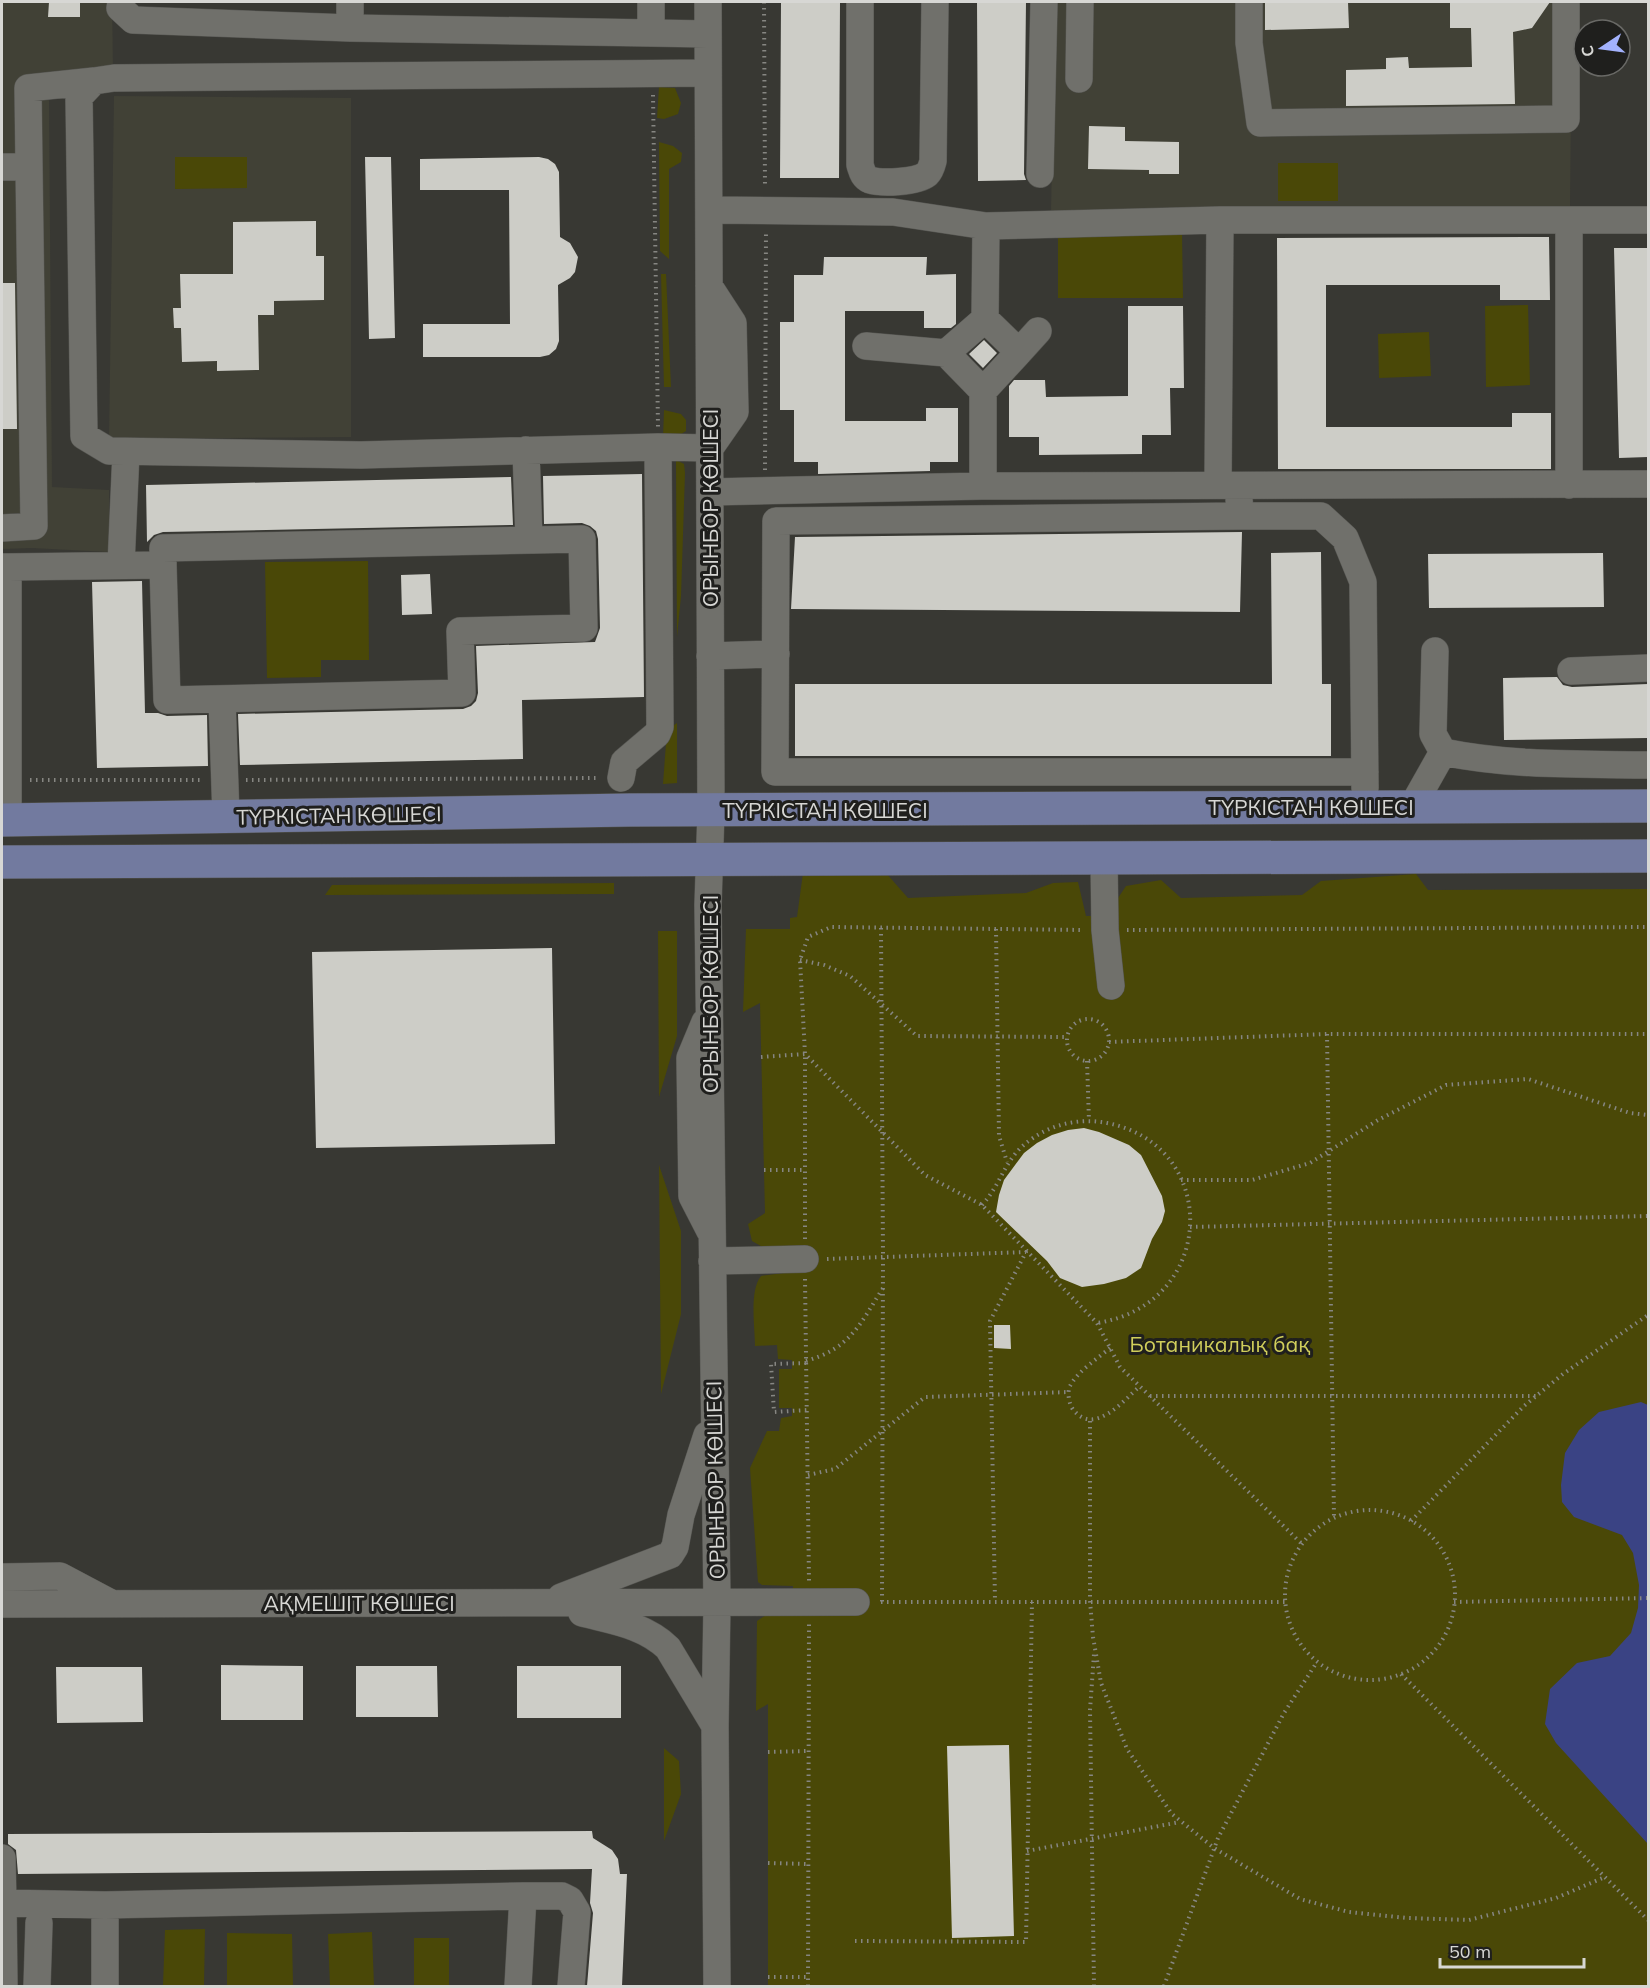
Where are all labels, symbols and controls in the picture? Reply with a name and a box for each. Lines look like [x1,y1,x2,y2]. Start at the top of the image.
north arrow [1572,18,1632,78]
text: С [1576,44,1598,59]
street label: ОРЫНБОР КӨШЕСІ [697,409,723,607]
street label: ТҮРКІСТАН КӨШЕСІ [1208,794,1414,820]
street label: ТҮРКІСТАН КӨШЕСІ [722,797,928,823]
street label: ТҮРКІСТАН КӨШЕСІ [236,800,442,830]
street label: ОРЫНБОР КӨШЕСІ [697,895,723,1093]
park label: Ботаникалық бақ [1130,1331,1310,1357]
street label: ОРЫНБОР КӨШЕСІ [700,1380,730,1580]
street label: АҚМЕШІТ КӨШЕСІ [263,1590,455,1616]
scale bar [1440,1931,1584,1969]
text: 50 m [1449,1940,1491,1963]

